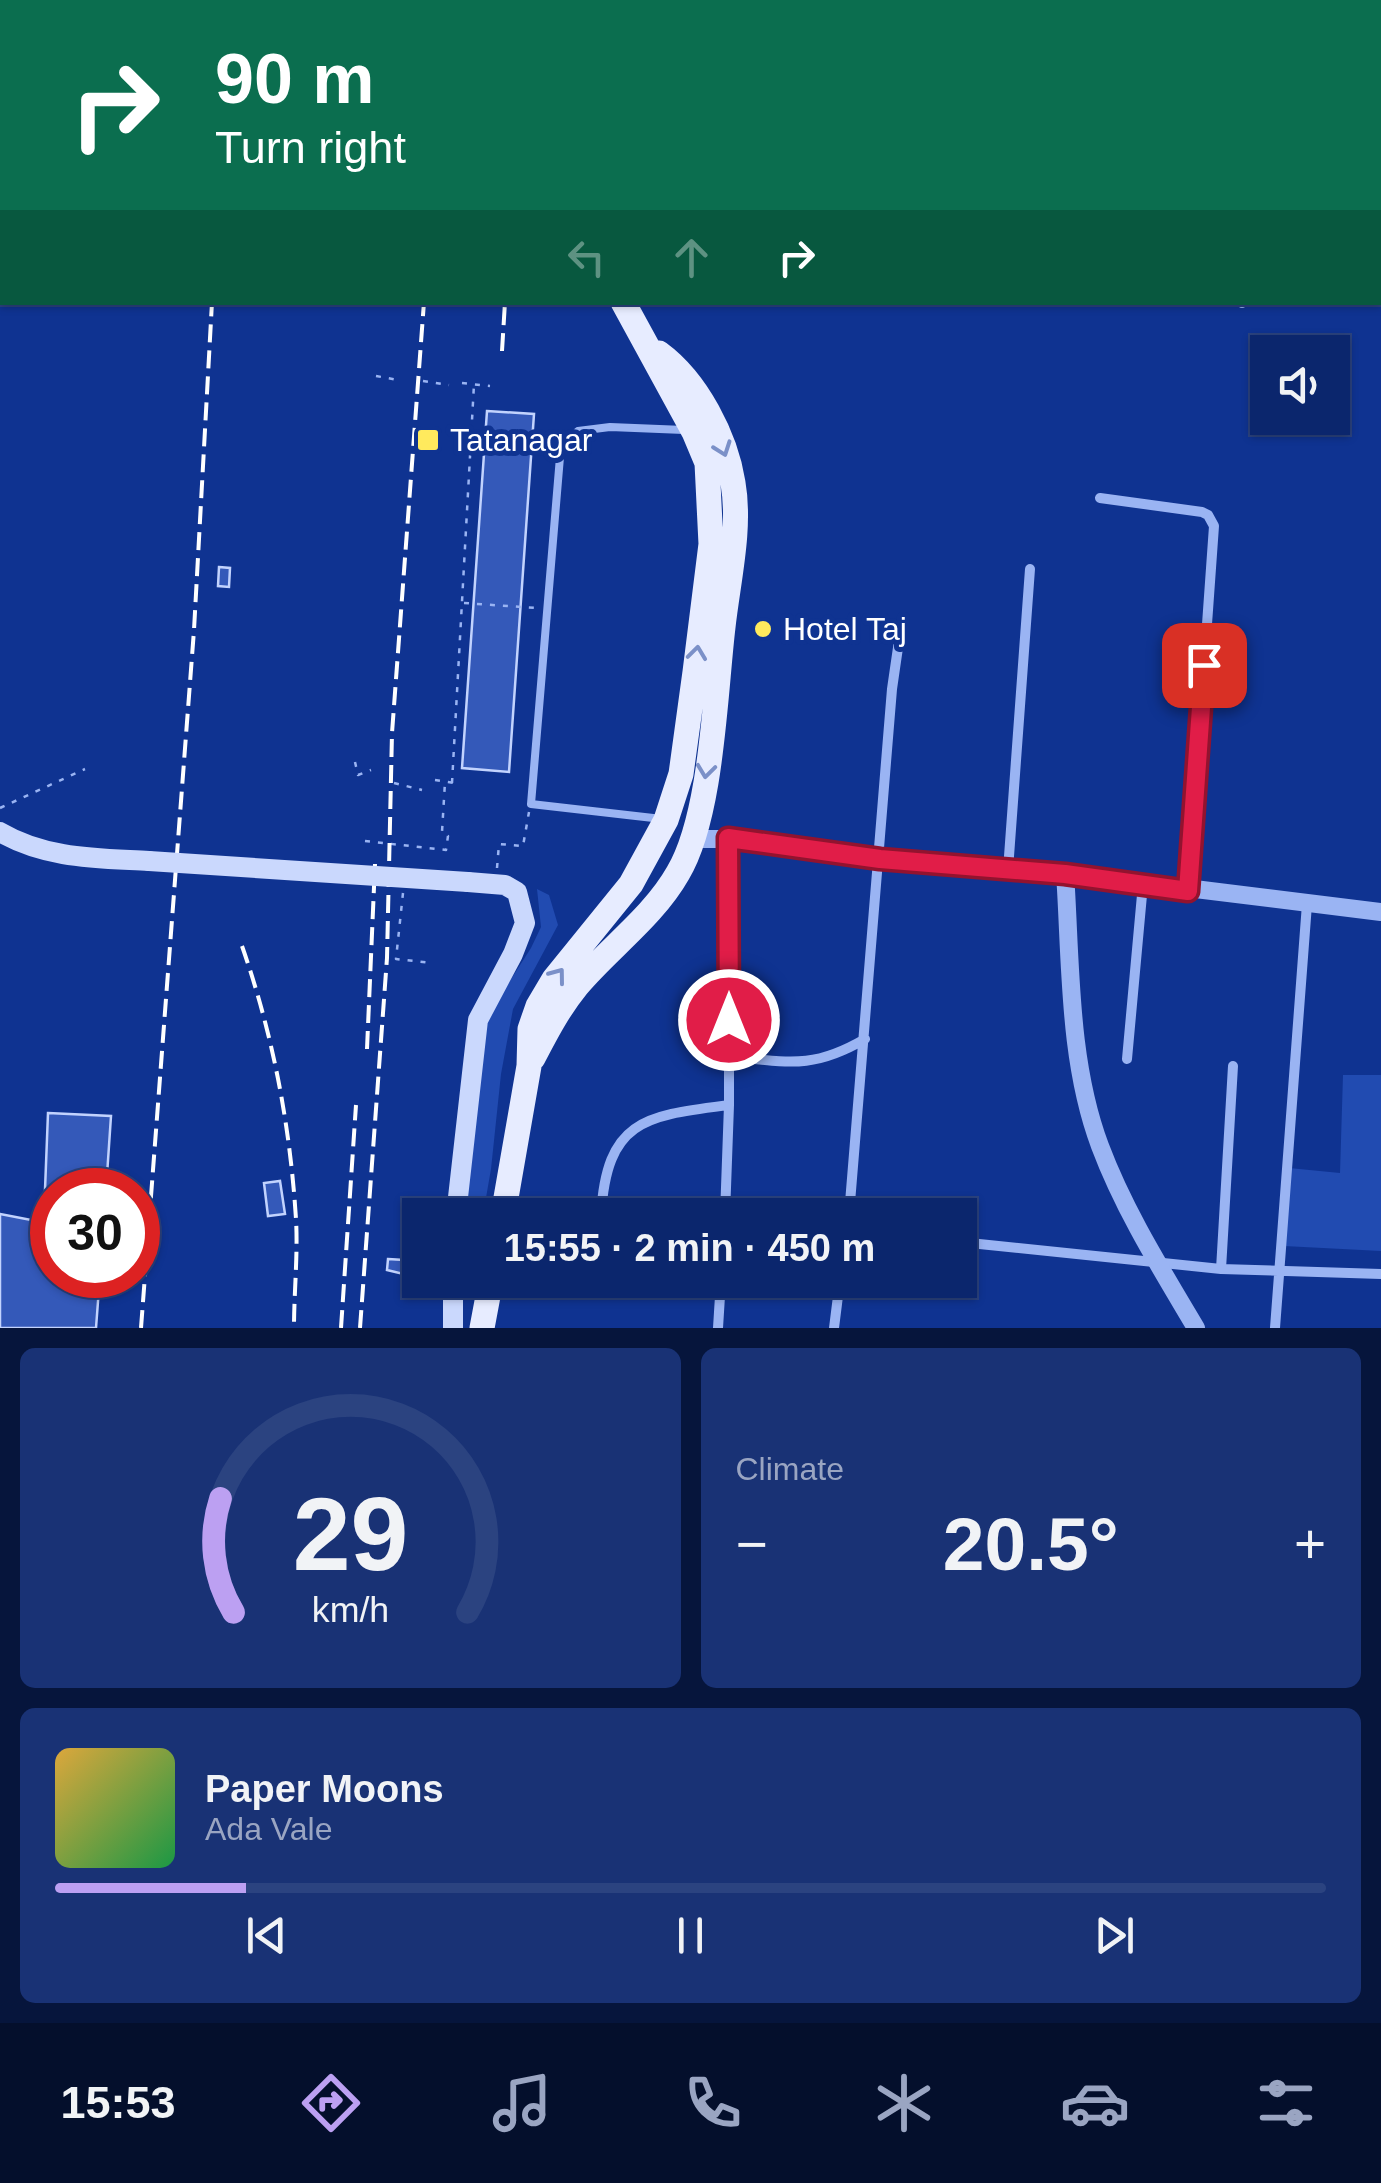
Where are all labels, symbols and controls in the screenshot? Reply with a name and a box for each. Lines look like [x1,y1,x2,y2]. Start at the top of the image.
icon: right [50,40,180,170]
text: 90 m [215,40,375,118]
text: Turn right [215,122,406,173]
icon: left [559,230,614,285]
icon: ahead [664,230,719,285]
icon: right [769,230,824,285]
map controls [1250,335,1350,435]
button: sound [1250,335,1350,435]
place label: Tatanagar [450,422,593,458]
marker: Tatanagar [415,427,441,453]
one-way arrow [711,440,732,457]
place label: Hotel Taj [783,611,907,647]
marker: Hotel Taj [752,618,774,640]
pin [1162,623,1247,708]
icon: arrive [1177,638,1232,693]
one-way arrow [686,645,707,661]
one-way arrow [697,763,718,780]
one-way arrow [546,968,565,987]
position arrow [677,968,781,1072]
speed limit sign: 30 [30,1168,160,1298]
text: 15:55 · 2 min · 450 m [504,1227,875,1269]
text: Climate [736,1451,844,1487]
text: 29 [292,1476,408,1592]
text: 20.5° [943,1502,1119,1586]
text: − [736,1513,768,1575]
text: + [1294,1513,1326,1575]
text: km/h [312,1590,389,1630]
text: Paper Moons [205,1768,444,1810]
text: Ada Vale [205,1811,333,1847]
icon: previous [239,1908,294,1963]
icon: pause [663,1908,718,1963]
icon: next [1087,1908,1142,1963]
icon: directions [296,2068,366,2138]
icon: music [487,2068,557,2138]
icon: phone [678,2068,748,2138]
icon: climate [869,2068,939,2138]
icon: car [1060,2068,1130,2138]
icon: filters [1251,2068,1321,2138]
text: 15:53 [60,2077,176,2128]

